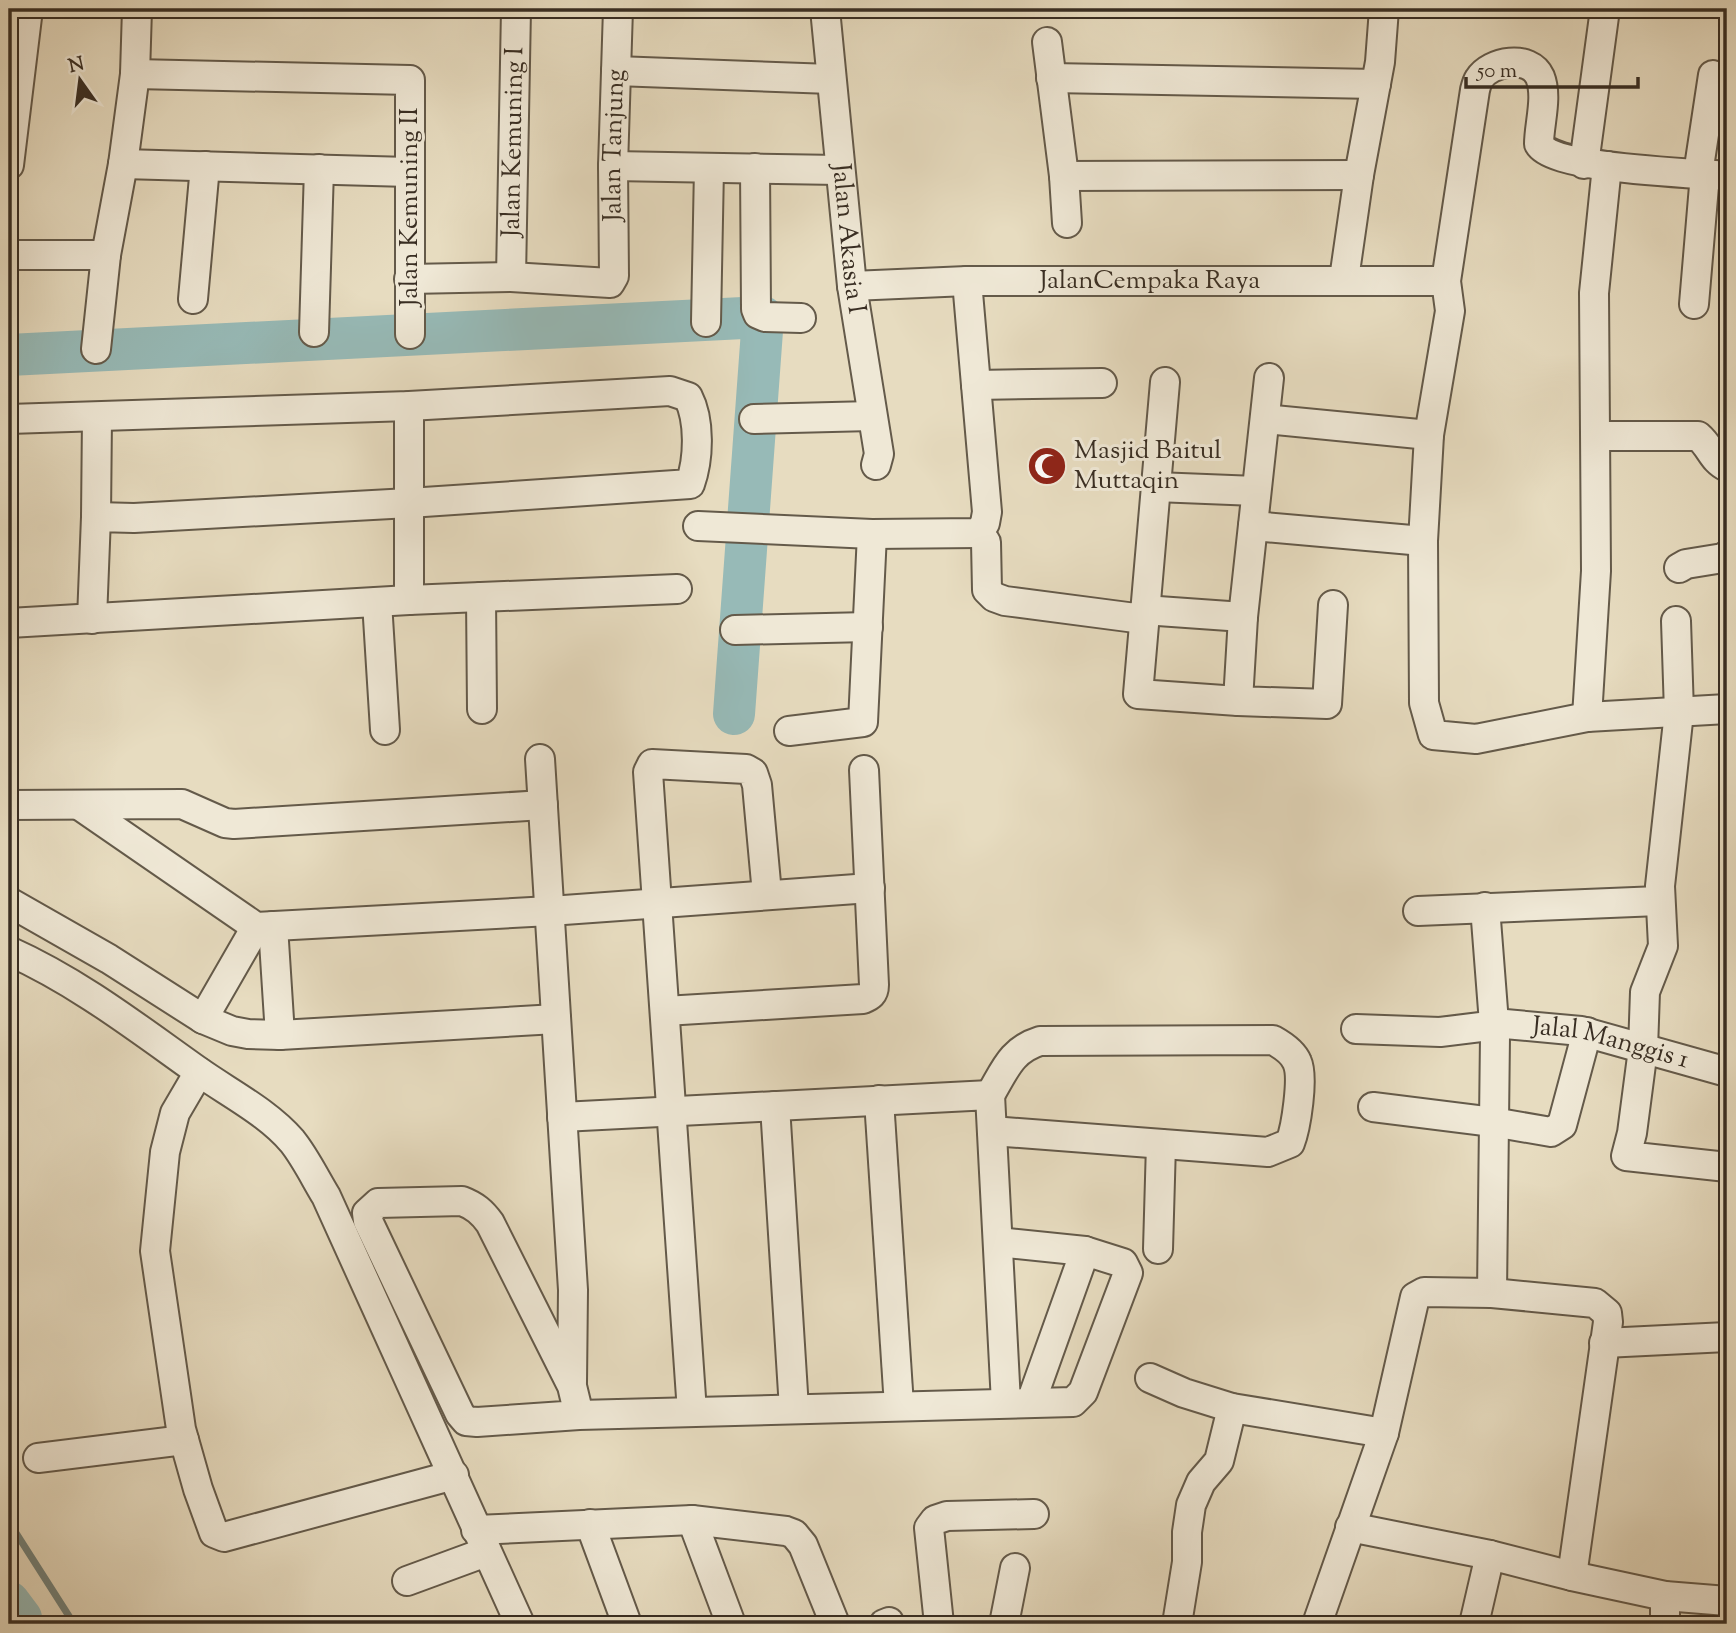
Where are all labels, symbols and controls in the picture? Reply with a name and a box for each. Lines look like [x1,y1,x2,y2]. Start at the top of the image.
north arrow [46,46,116,116]
street label: Jalan Kemuning I [493,46,534,240]
scale bar [1466,46,1638,90]
text: N [66,51,87,81]
text: 50 m [1476,57,1517,87]
street label: Jalan Tanjung [594,68,635,224]
street label: Jalan Kemuning II [392,107,429,308]
street label: Jalan Akasia I [821,160,875,317]
street label: JalanCempaka Raya [1037,263,1260,300]
place label: Masjid Baitul Muttaqin [1074,433,1222,500]
mosque icon: Masjid Baitul Muttaqin [1026,445,1068,487]
street label: Jalal Manggis 1 [1529,1008,1693,1079]

